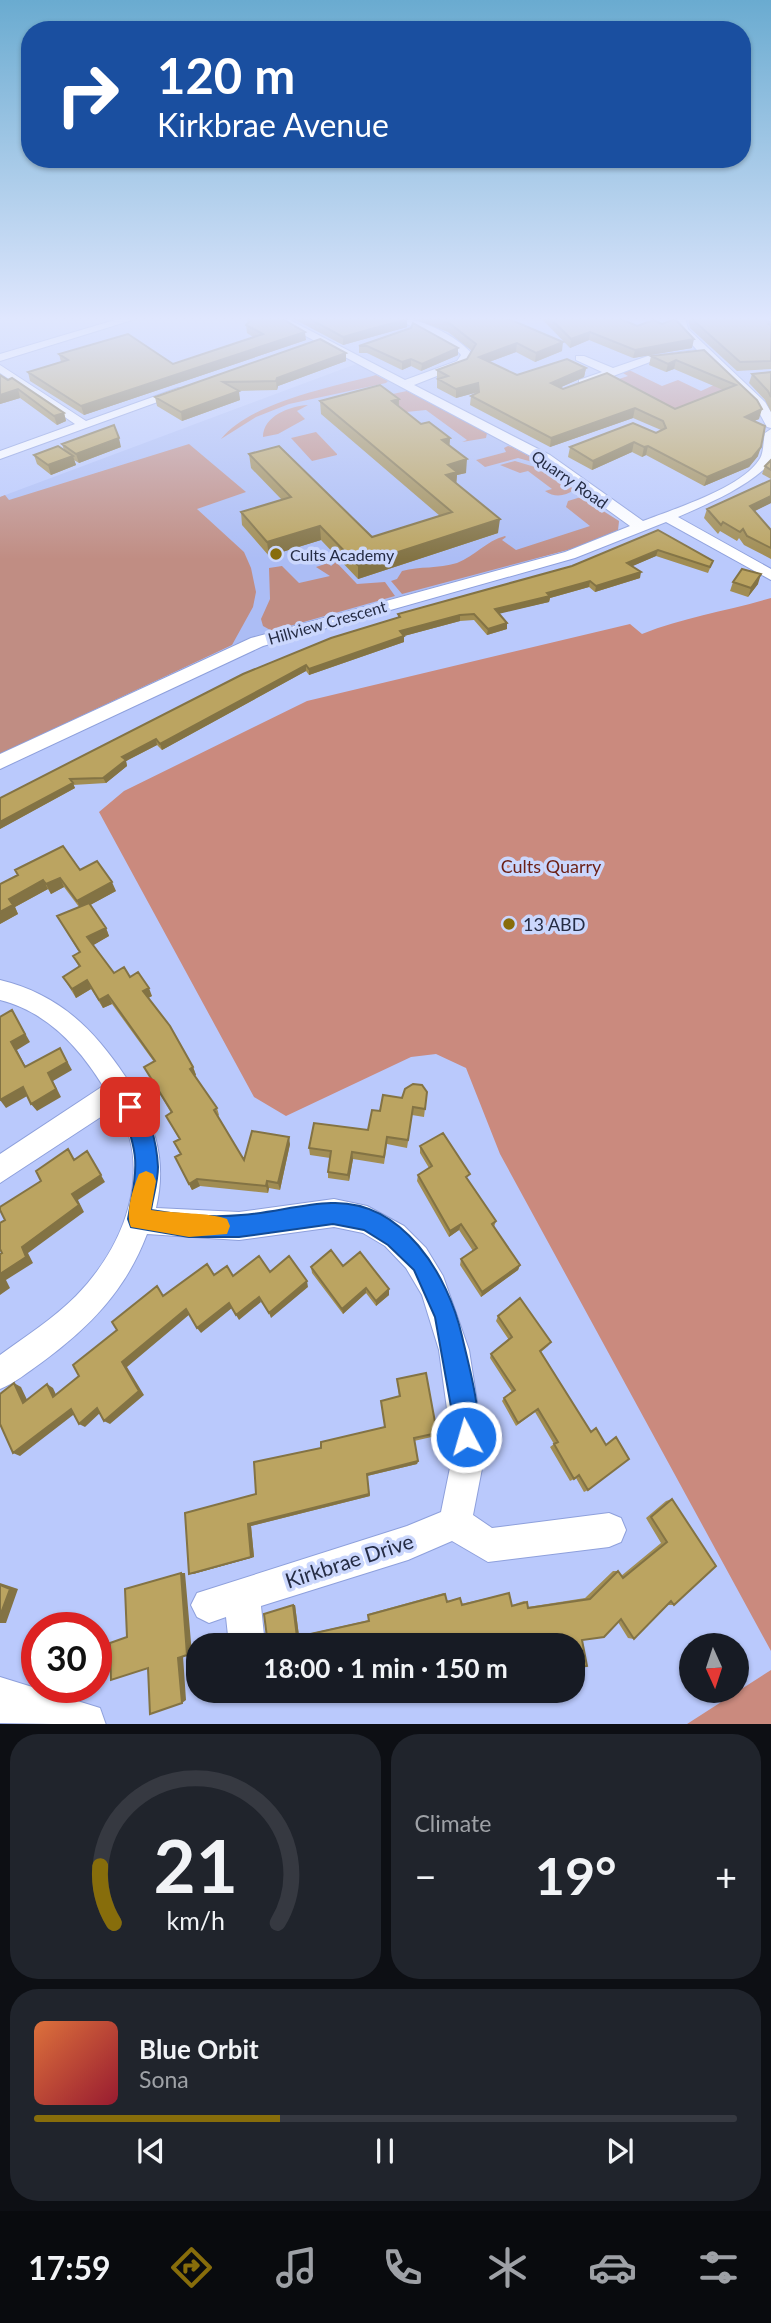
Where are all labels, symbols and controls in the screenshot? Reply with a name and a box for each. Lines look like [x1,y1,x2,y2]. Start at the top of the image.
text: 120 m [157,46,295,104]
icon: right [42,49,133,140]
text: Kirkbrae Avenue [157,105,389,144]
street label: Quarry Road [528,446,612,512]
place label: Cults Academy [290,545,395,564]
marker: Cults Academy [268,546,284,562]
street label: Hillview Crescent [266,596,389,648]
park label: Cults Quarry [501,855,602,877]
place label: 13 ABD [523,913,585,935]
marker: 13 ABD [501,916,517,932]
pin [100,1077,160,1137]
icon: arrive [111,1088,149,1126]
position arrow [429,1400,503,1474]
street label: Kirkbrae Drive [282,1527,416,1593]
speed limit sign: 30 [21,1612,112,1703]
north arrow [679,1633,749,1703]
map controls [679,1633,749,1703]
text: 18:00 · 1 min · 150 m [263,1652,508,1684]
text: Climate [415,1809,491,1837]
text: 21 [153,1821,237,1909]
text: 19° [535,1844,617,1906]
text: − [415,1853,437,1899]
text: + [715,1853,737,1899]
text: km/h [166,1904,225,1934]
text: Blue Orbit [139,2033,259,2065]
text: Sona [139,2065,189,2093]
icon: previous [132,2132,170,2170]
icon: pause [366,2132,404,2170]
icon: next [601,2132,639,2170]
icon: directions [167,2243,216,2292]
icon: music [272,2243,321,2292]
icon: phone [378,2243,427,2292]
icon: climate [483,2243,532,2292]
icon: car [588,2243,637,2292]
icon: filters [694,2243,743,2292]
text: 17:59 [28,2248,111,2287]

